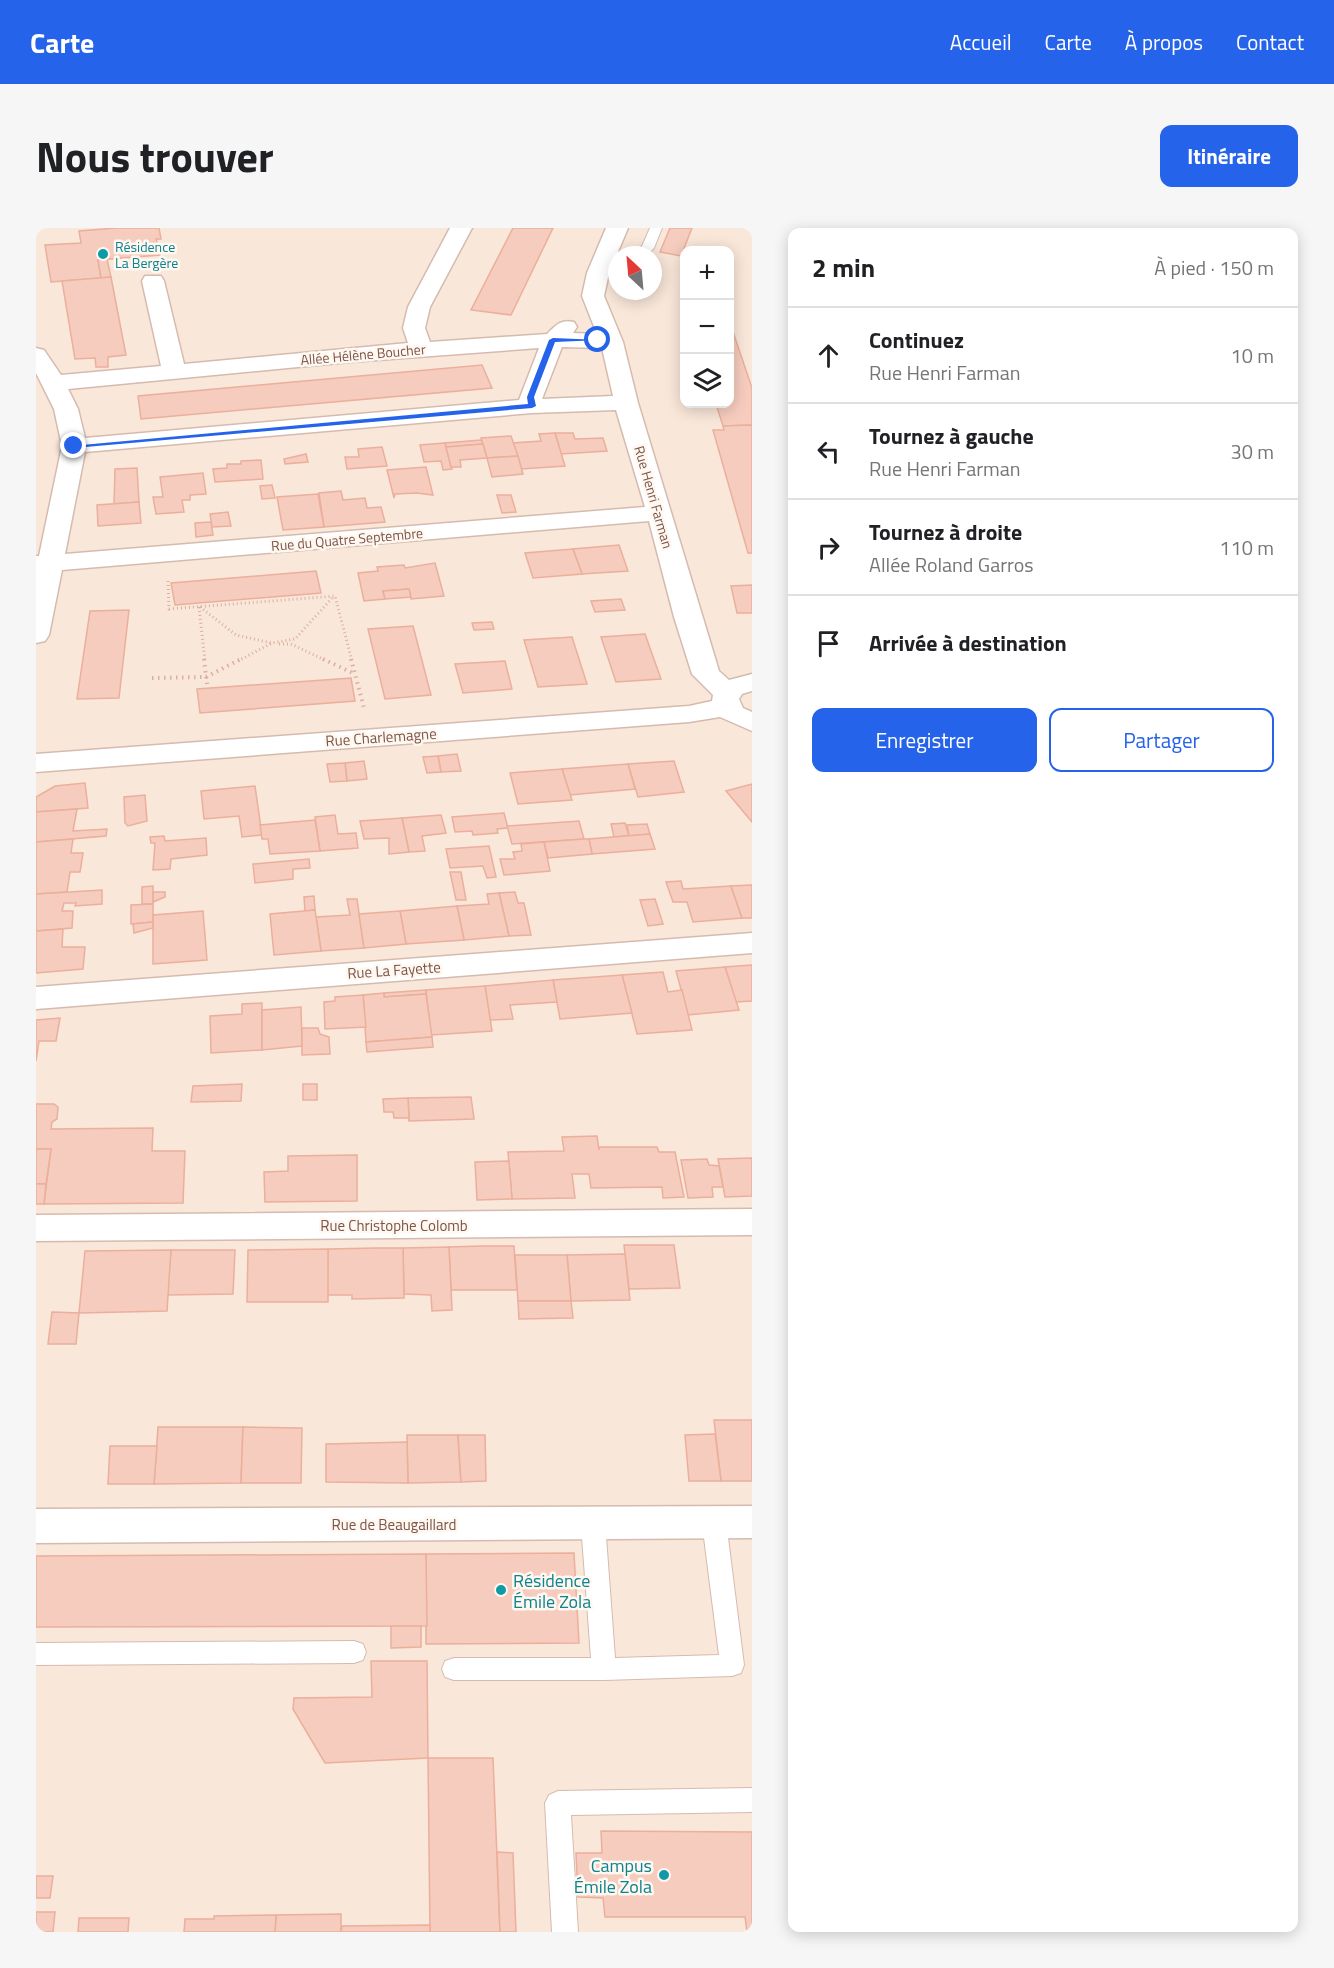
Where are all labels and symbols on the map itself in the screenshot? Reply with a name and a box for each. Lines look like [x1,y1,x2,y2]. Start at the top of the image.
place label: Résidence La Bergère [115,236,178,273]
north arrow [608,246,662,300]
marker: Résidence La Bergère [96,247,110,261]
route start [584,326,610,352]
street label: Allée Hélène Boucher [300,338,427,370]
route end [60,432,86,458]
street label: Rue Henri Farman [629,443,679,551]
street label: Rue du Quatre Septembre [270,522,424,556]
street label: Rue Charlemagne [325,722,437,752]
street label: Rue La Fayette [346,955,442,985]
street label: Rue Christophe Colomb [320,1214,468,1237]
street label: Rue de Beaugaillard [331,1513,457,1536]
place label: Résidence Émile Zola [513,1567,591,1615]
marker: Résidence Émile Zola [494,1583,508,1597]
place label: Campus Émile Zola [574,1852,652,1900]
marker: Campus Émile Zola [657,1868,671,1882]

